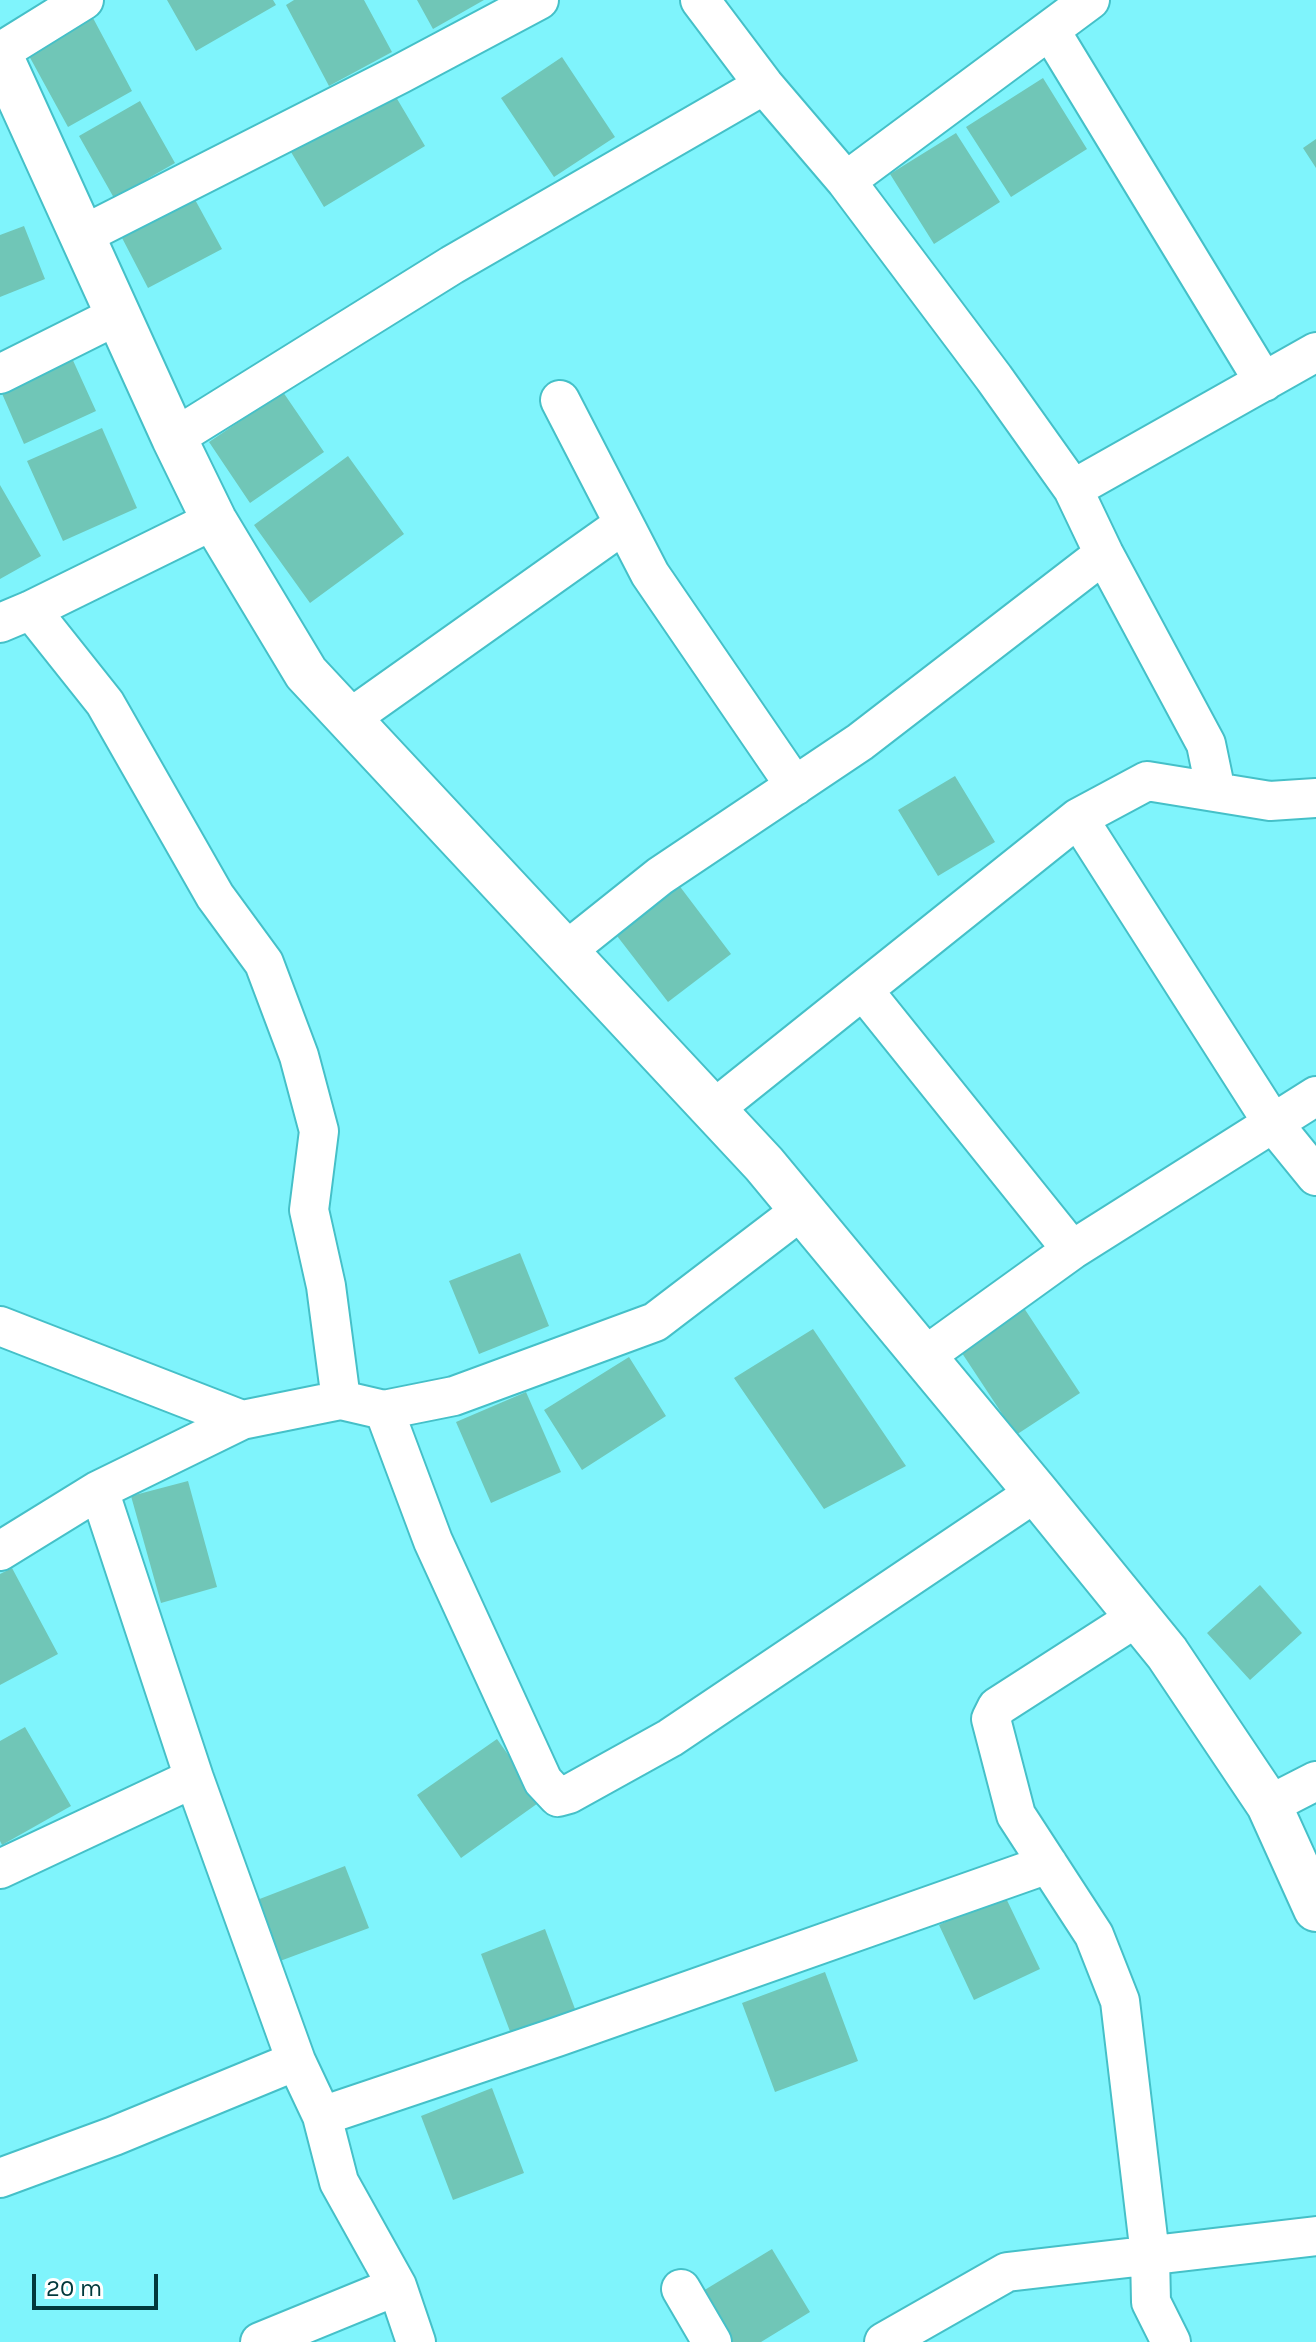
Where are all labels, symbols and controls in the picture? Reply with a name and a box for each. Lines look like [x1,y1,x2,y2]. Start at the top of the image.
scale bar [36,2258,162,2308]
text: 20 m [46,2274,102,2302]

